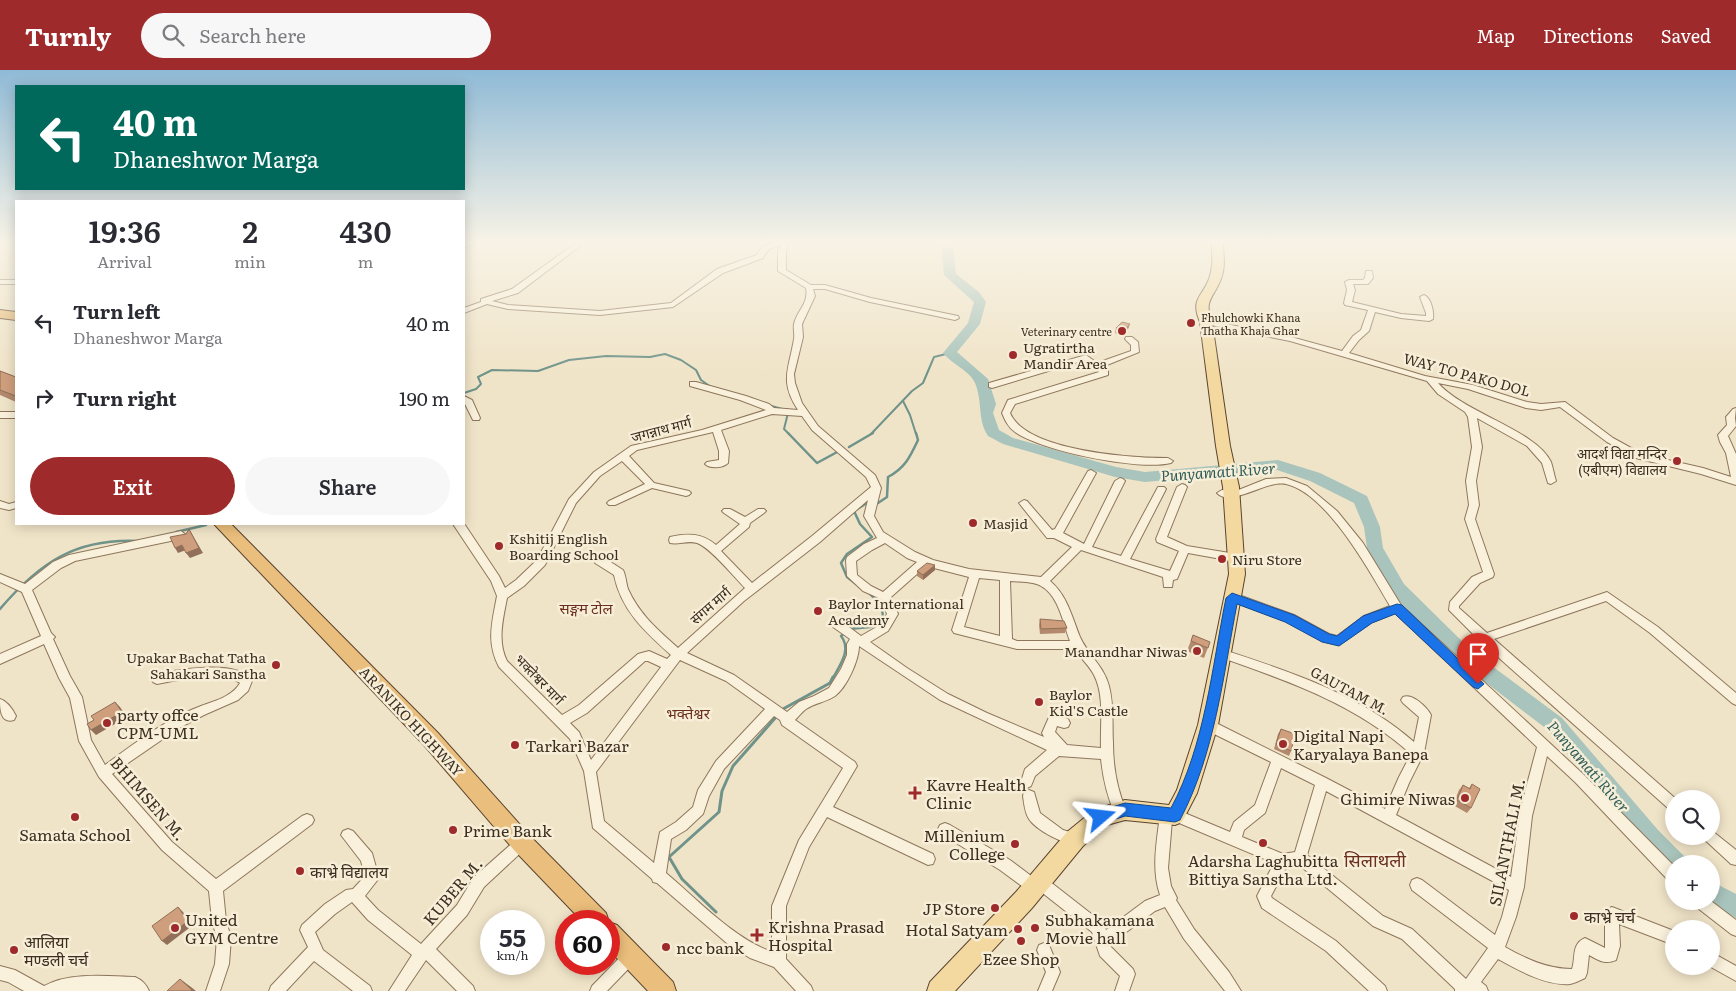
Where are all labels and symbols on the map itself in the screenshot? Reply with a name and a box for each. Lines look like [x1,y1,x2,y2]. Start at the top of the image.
place label: Fhulchowki Khana Thatha Khaja Ghar [1201,309,1301,338]
marker: Fhulchowki Khana Thatha Khaja Ghar [1185,317,1197,329]
place label: Veterinary centre [1021,323,1112,339]
marker: Veterinary centre [1116,325,1128,337]
place label: Ugratirtha Mandir Area [1023,337,1108,373]
street label: WAY TO PAKO DOL [1401,347,1533,401]
marker: Ugratirtha Mandir Area [1007,349,1019,361]
street label: जगन्नाथ मार्ग [629,411,694,447]
place label: आदर्श विद्या मन्दिर (एबीएम) विद्यालय [1577,443,1668,479]
marker: आदर्श विद्या मन्दिर (एबीएम) विद्यालय [1671,455,1683,467]
water label: Punyamati River [1160,456,1276,486]
place label: Masjid [983,513,1028,533]
marker: Masjid [967,517,979,529]
place label: Kshitij English Boarding School [509,528,619,564]
marker: Kshitij English Boarding School [493,540,505,552]
place label: Niru Store [1232,549,1302,569]
marker: Niru Store [1216,553,1228,565]
street label: संगम मार्ग [685,581,736,628]
place label: Baylor International Academy [828,593,964,629]
district label: सङ्गम टोल [559,596,613,619]
marker: Baylor International Academy [812,605,824,617]
pin [1457,633,1499,684]
place label: Manandhar Niwas [1064,641,1187,661]
marker: Manandhar Niwas [1191,645,1203,657]
place label: Upakar Bachat Tatha Sahakari Sanstha [126,647,266,683]
street label: भक्तेश्वर मार्ग [511,649,570,710]
marker: Upakar Bachat Tatha Sahakari Sanstha [270,659,282,671]
street label: GAUTAM M. [1307,661,1393,719]
street label: ARANIKO HIGHWAY [356,662,468,780]
place label: Baylor Kid'S Castle [1049,684,1128,720]
marker: Baylor Kid'S Castle [1033,696,1045,708]
district label: भक्तेश्वर [666,701,711,724]
place label: party offce CPM-UML [117,702,199,744]
water label: Punyamati River [1543,715,1635,817]
marker: party offce CPM-UML [101,717,113,729]
place label: Digital Napi Karyalaya Banepa [1293,723,1429,765]
place label: Tarkari Bazar [525,733,629,757]
marker: Digital Napi Karyalaya Banepa [1277,738,1289,750]
marker: Tarkari Bazar [509,739,521,751]
street label: BHIMSEN M. [106,751,192,845]
place label: Kavre Health Clinic [926,772,1027,814]
street label: SILANTHALI M. [1482,776,1530,908]
marker: Kavre Health Clinic [908,786,922,800]
place label: Ghimire Niwas [1340,786,1455,810]
position arrow [1074,790,1126,842]
marker: Ghimire Niwas [1459,792,1471,804]
marker: Samata School [69,811,81,823]
place label: Prime Bank [463,818,552,842]
place label: Samata School [19,822,131,846]
place label: Millenium College [923,823,1005,865]
marker: Prime Bank [447,824,459,836]
marker: Adarsha Laghubitta Bittiya Sanstha Ltd. [1257,837,1269,849]
marker: Millenium College [1009,838,1021,850]
district label: सिलाथली [1344,846,1406,873]
place label: Adarsha Laghubitta Bittiya Sanstha Ltd. [1188,848,1339,890]
street label: KUBER M. [417,852,487,930]
place label: काभ्रे विद्यालय [310,859,389,883]
marker: काभ्रे विद्यालय [294,865,306,877]
place label: JP Store [923,896,985,920]
marker: JP Store [989,902,1001,914]
place label: काभ्रे चर्च [1584,904,1636,928]
place label: United GYM Centre [185,907,278,949]
place label: Subhakamana Movie hall [1045,907,1155,949]
speed limit sign: 60 [555,910,620,975]
marker: काभ्रे चर्च [1568,910,1580,922]
place label: Krishna Prasad Hospital [768,914,884,956]
place label: Hotal Satyam [905,917,1008,941]
marker: United GYM Centre [169,922,181,934]
marker: Subhakamana Movie hall [1029,922,1041,934]
marker: Hotal Satyam [1012,923,1024,935]
marker: Krishna Prasad Hospital [750,928,764,942]
place label: आलिया मण्डली चर्च [24,929,89,971]
place label: ncc bank [676,935,744,959]
marker: Ezee Shop [1015,935,1027,947]
marker: ncc bank [660,941,672,953]
marker: आलिया मण्डली चर्च [8,944,20,956]
place label: Ezee Shop [983,946,1060,970]

